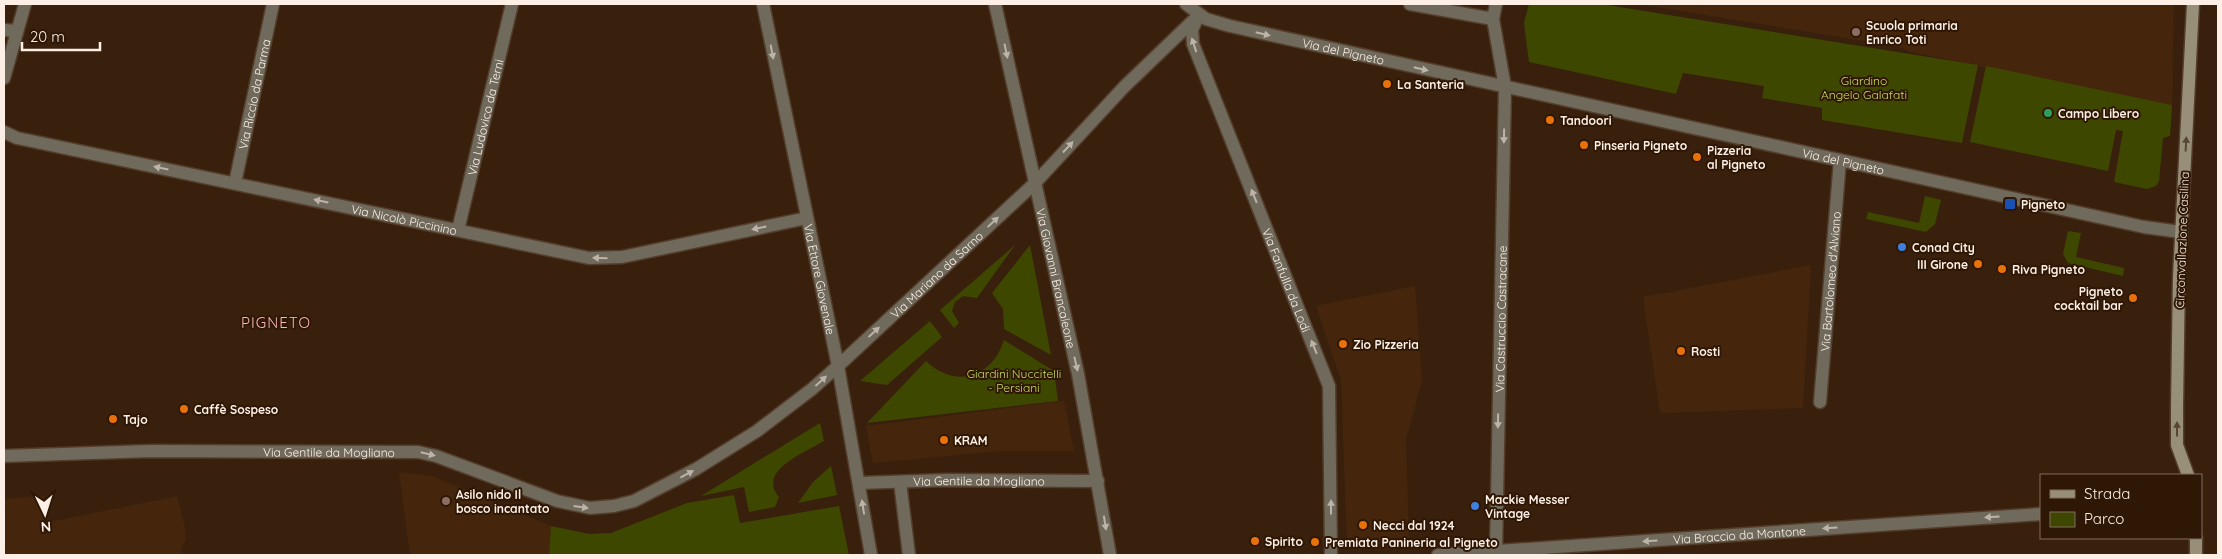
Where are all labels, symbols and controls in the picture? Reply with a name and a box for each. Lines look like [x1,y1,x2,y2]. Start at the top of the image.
place label: Scuola primaria Enrico Toti [1866,18,1958,47]
scale bar [22,20,100,52]
marker: Scuola primaria Enrico Toti [1850,26,1862,38]
text: 20 m [30,27,65,46]
one-way arrow [1255,30,1270,38]
street label: Via del Pigneto [1301,35,1386,67]
street label: Via Riccio da Parma [235,37,273,151]
one-way arrow [1190,37,1198,52]
one-way arrow [768,44,776,59]
one-way arrow [1002,44,1010,59]
street label: Via Ludovico da Terni [464,58,506,177]
one-way arrow [1414,65,1429,73]
park label: Giardino Angelo Galafati [1821,73,1907,102]
place label: La Santeria [1397,77,1464,92]
marker: La Santeria [1381,78,1393,90]
place label: Campo Libero [2058,106,2140,121]
marker: Campo Libero [2042,107,2054,119]
place label: Tandoori [1560,113,1612,128]
marker: Tandoori [1544,114,1556,126]
one-way arrow [1500,128,1508,144]
one-way arrow [2182,135,2190,151]
place label: Pinseria Pigneto [1594,138,1688,153]
marker: Pinseria Pigneto [1578,139,1590,151]
one-way arrow [1062,141,1074,153]
place label: Pizzeria al Pigneto [1707,143,1766,172]
street label: Via del Pigneto [1801,145,1886,177]
marker: Pizzeria al Pigneto [1691,151,1703,163]
one-way arrow [153,164,169,172]
street label: Circonvallazione Casilina [2172,171,2192,309]
one-way arrow [1250,188,1258,203]
one-way arrow [312,197,328,205]
marker: Pigneto [2003,197,2017,211]
place label: Pigneto [2021,197,2066,212]
street label: Via Nicolò Piccinino [350,201,458,238]
street label: Via Giovanni Brancaleone [1034,207,1080,350]
street label: Via Bartolomeo d'Alviano [1817,211,1843,352]
one-way arrow [986,216,998,228]
street label: Via Ettore Giovenale [801,223,839,336]
one-way arrow [752,224,767,232]
street label: Via Fanfulla da Lodi [1259,226,1314,334]
street label: Via Mariano da Sarno [887,228,986,321]
place label: Conad City [1912,240,1975,255]
marker: Conad City [1896,241,1908,253]
street label: Via Castruccio Castracane [1492,245,1509,393]
one-way arrow [591,254,607,262]
place label: III Girone [1917,257,1968,272]
marker: III Girone [1972,258,1984,270]
place label: Riva Pigneto [2012,262,2085,277]
marker: Riva Pigneto [1996,263,2008,275]
place label: Pigneto cocktail bar [2054,284,2124,313]
marker: Pigneto cocktail bar [2127,292,2139,304]
district label: PIGNETO [241,313,311,332]
one-way arrow [868,327,880,338]
place label: Zio Pizzeria [1353,337,1419,352]
marker: Zio Pizzeria [1337,338,1349,350]
one-way arrow [1309,340,1317,354]
place label: Rosti [1691,344,1720,359]
marker: Rosti [1675,345,1687,357]
one-way arrow [1072,356,1080,371]
park label: Giardini Nuccitelli - Persiani [967,366,1061,395]
one-way arrow [814,376,827,387]
place label: Caffè Sospeso [194,402,279,417]
marker: Caffè Sospeso [178,403,190,415]
place label: Tajo [123,412,148,427]
marker: Tajo [107,413,119,425]
one-way arrow [1494,413,1502,429]
one-way arrow [2173,420,2181,436]
place label: KRAM [954,433,988,448]
marker: KRAM [938,434,950,446]
street label: Via Gentile da Mogliano [263,444,395,459]
one-way arrow [420,450,435,458]
one-way arrow [680,470,695,478]
street label: Via Gentile da Mogliano [913,472,1045,489]
legend [2040,474,2202,539]
text: Strada [2084,484,2130,503]
place label: Asilo nido Il bosco incantato [456,487,550,516]
north arrow [20,489,70,539]
place label: Mackie Messer Vintage [1485,492,1569,521]
marker: Asilo nido Il bosco incantato [440,495,452,507]
one-way arrow [1327,498,1335,514]
one-way arrow [859,499,867,515]
marker: Mackie Messer Vintage [1469,500,1481,512]
one-way arrow [574,503,590,511]
text: Parco [2084,509,2124,528]
one-way arrow [1984,513,2000,521]
one-way arrow [1102,516,1110,532]
text: N [40,518,52,536]
place label: Necci dal 1924 [1373,518,1455,533]
marker: Necci dal 1924 [1357,519,1369,531]
street label: Via Braccio da Montone [1672,522,1806,547]
one-way arrow [1822,525,1838,533]
place label: Spirito [1265,534,1303,549]
marker: Spirito [1249,535,1261,547]
place label: Premiata Panineria al Pigneto [1325,535,1498,550]
marker: Premiata Panineria al Pigneto [1309,536,1321,548]
one-way arrow [1642,537,1658,545]

